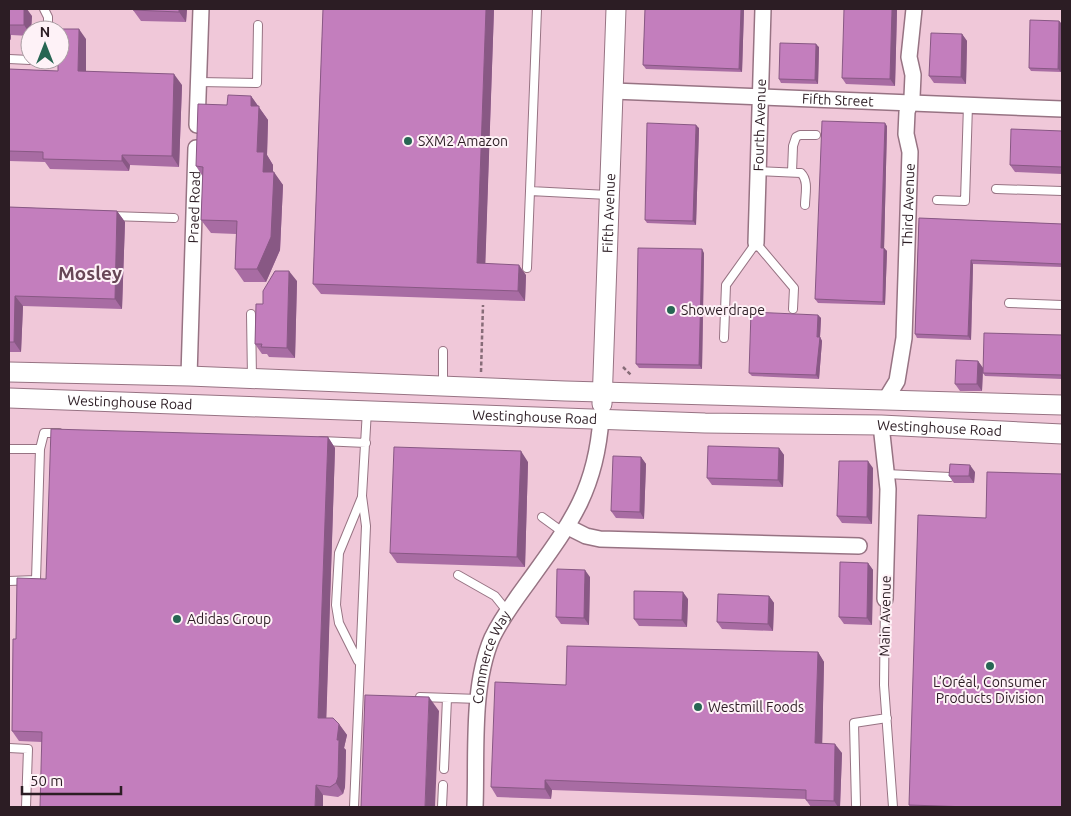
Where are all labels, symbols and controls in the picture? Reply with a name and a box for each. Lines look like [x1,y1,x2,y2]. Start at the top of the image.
north arrow [20,20,70,70]
text: N [40,24,50,40]
street label: Fourth Avenue [750,78,769,172]
street label: Fifth Street [802,91,875,109]
place label: SXM2 Amazon [418,133,508,149]
marker: SXM2 Amazon [402,135,414,147]
street label: Third Avenue [899,163,918,247]
street label: Praed Road [185,171,203,243]
street label: Fifth Avenue [599,173,618,253]
district label: Mosley [58,262,122,284]
place label: Showerdrape [681,302,765,318]
marker: Showerdrape [665,304,677,316]
street label: Westinghouse Road [67,392,193,413]
street label: Westinghouse Road [472,407,597,427]
street label: Westinghouse Road [877,417,1002,439]
street label: Main Avenue [876,575,894,657]
street label: Commerce Way [469,607,514,705]
place label: Adidas Group [187,611,271,627]
marker: Adidas Group [171,613,183,625]
marker: L’Oréal, Consumer Products Division [984,660,996,672]
place label: L’Oréal, Consumer Products Division [933,674,1048,706]
place label: Westmill Foods [708,699,804,715]
marker: Westmill Foods [692,701,704,713]
scale bar [22,764,121,796]
text: 50 m [30,772,63,789]

